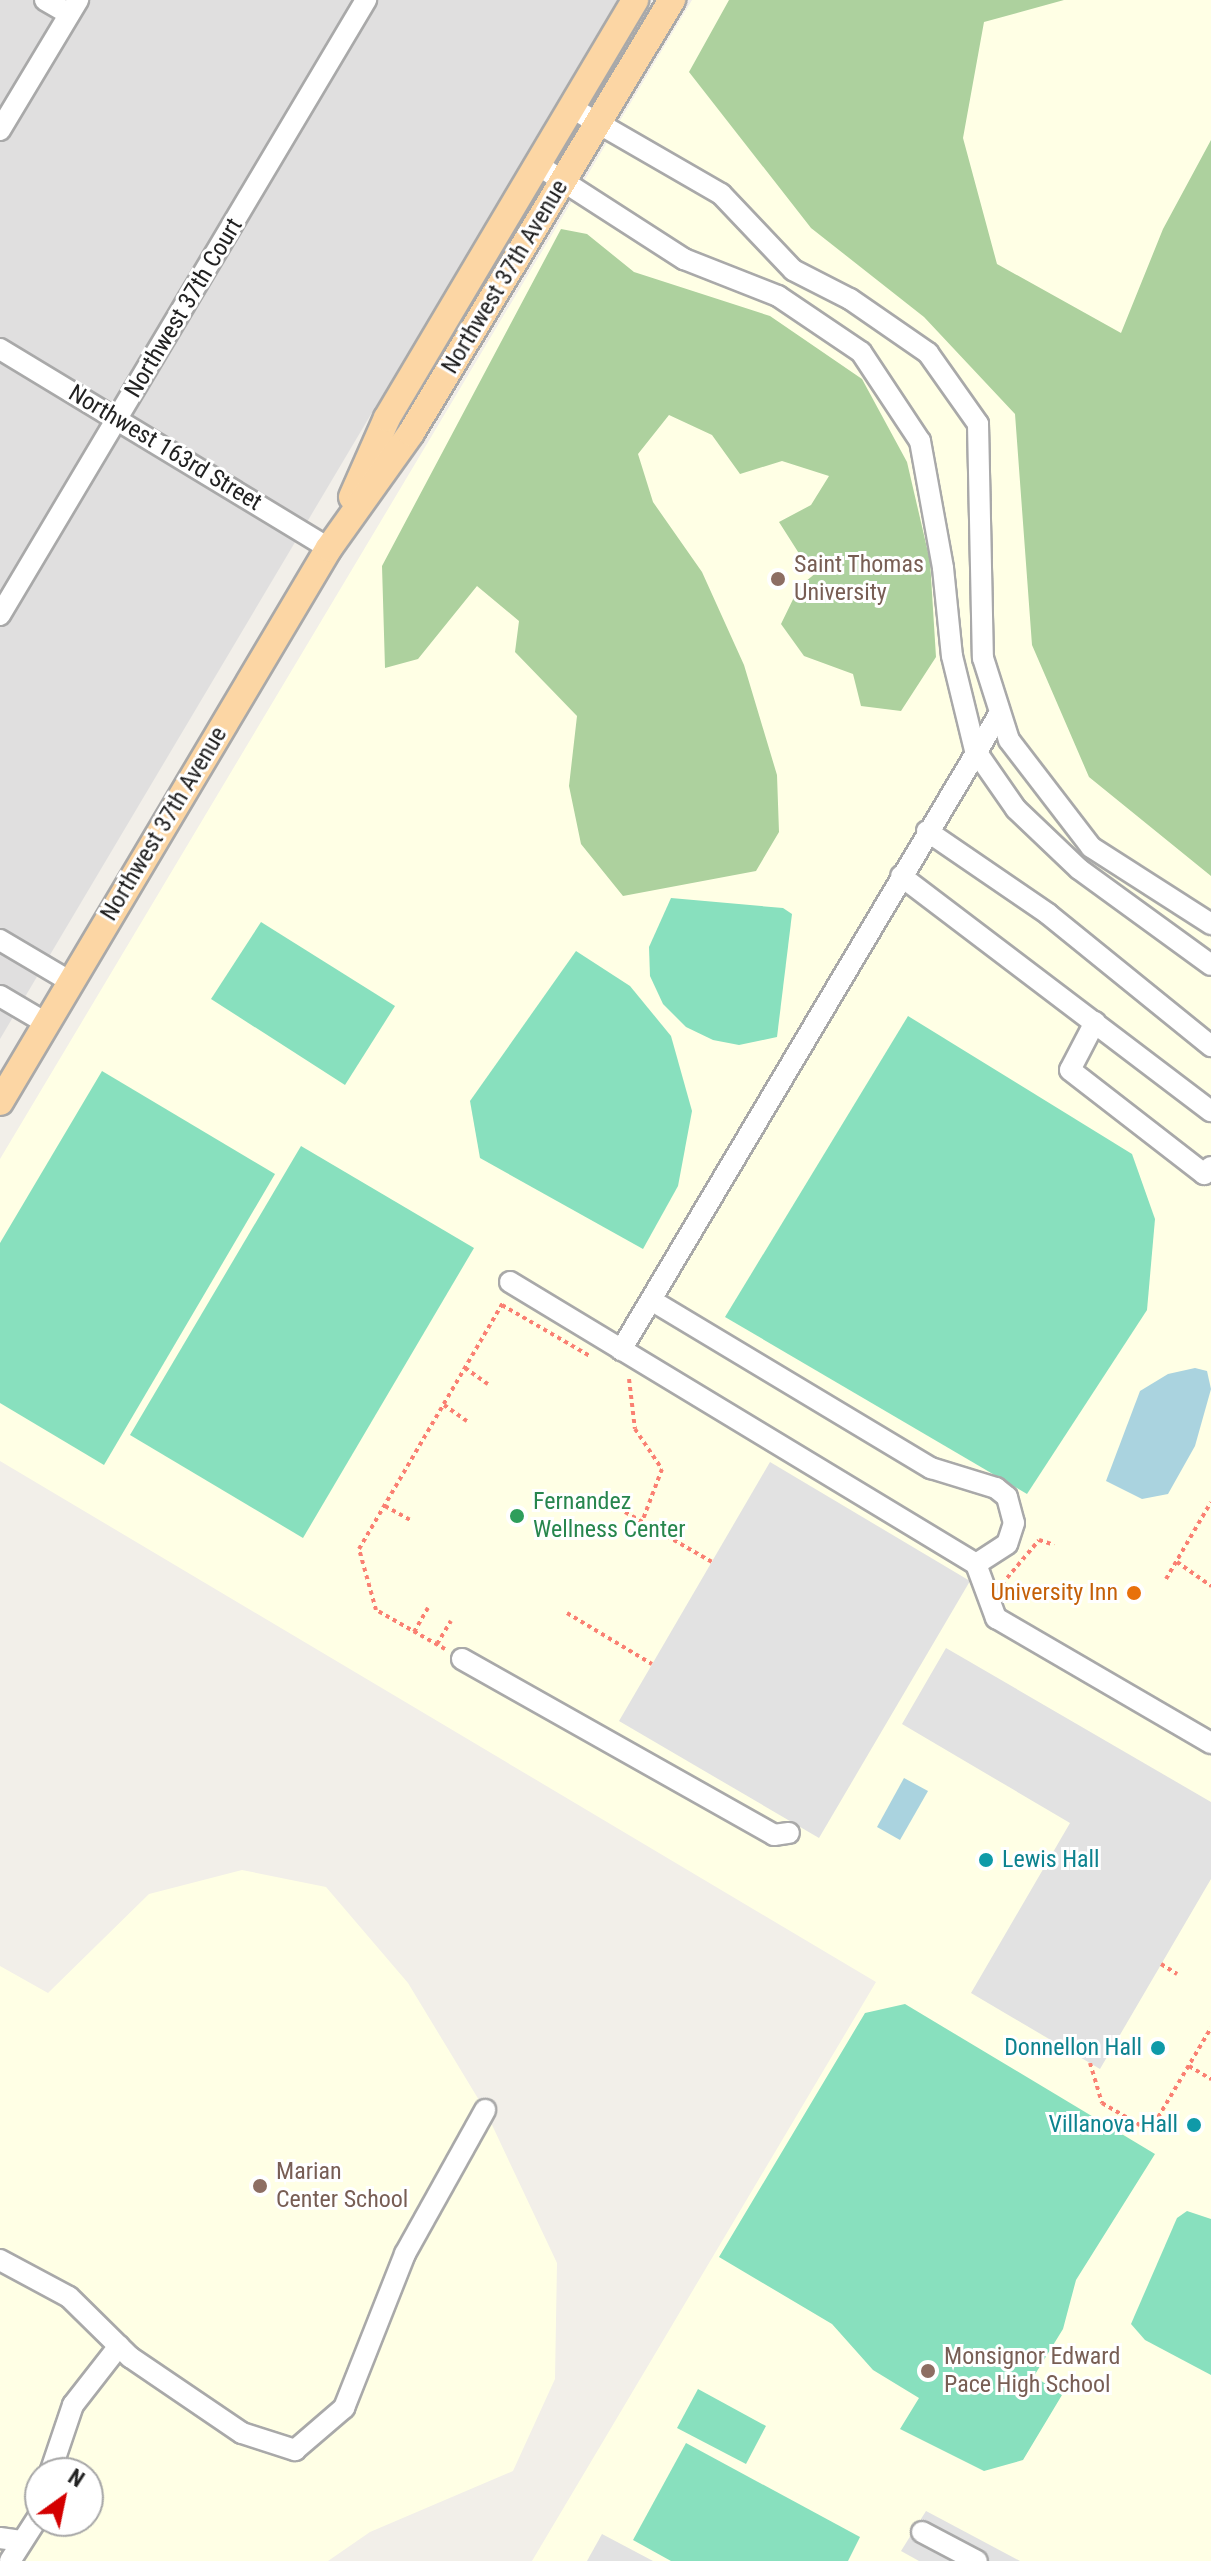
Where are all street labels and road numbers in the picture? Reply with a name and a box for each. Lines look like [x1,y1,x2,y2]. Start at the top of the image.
street label: Northwest 37th Avenue [436,175,574,379]
street label: Northwest 37th Court [119,213,249,403]
street label: Northwest 163rd Street [63,379,267,517]
street label: Northwest 37th Avenue [95,722,233,926]

